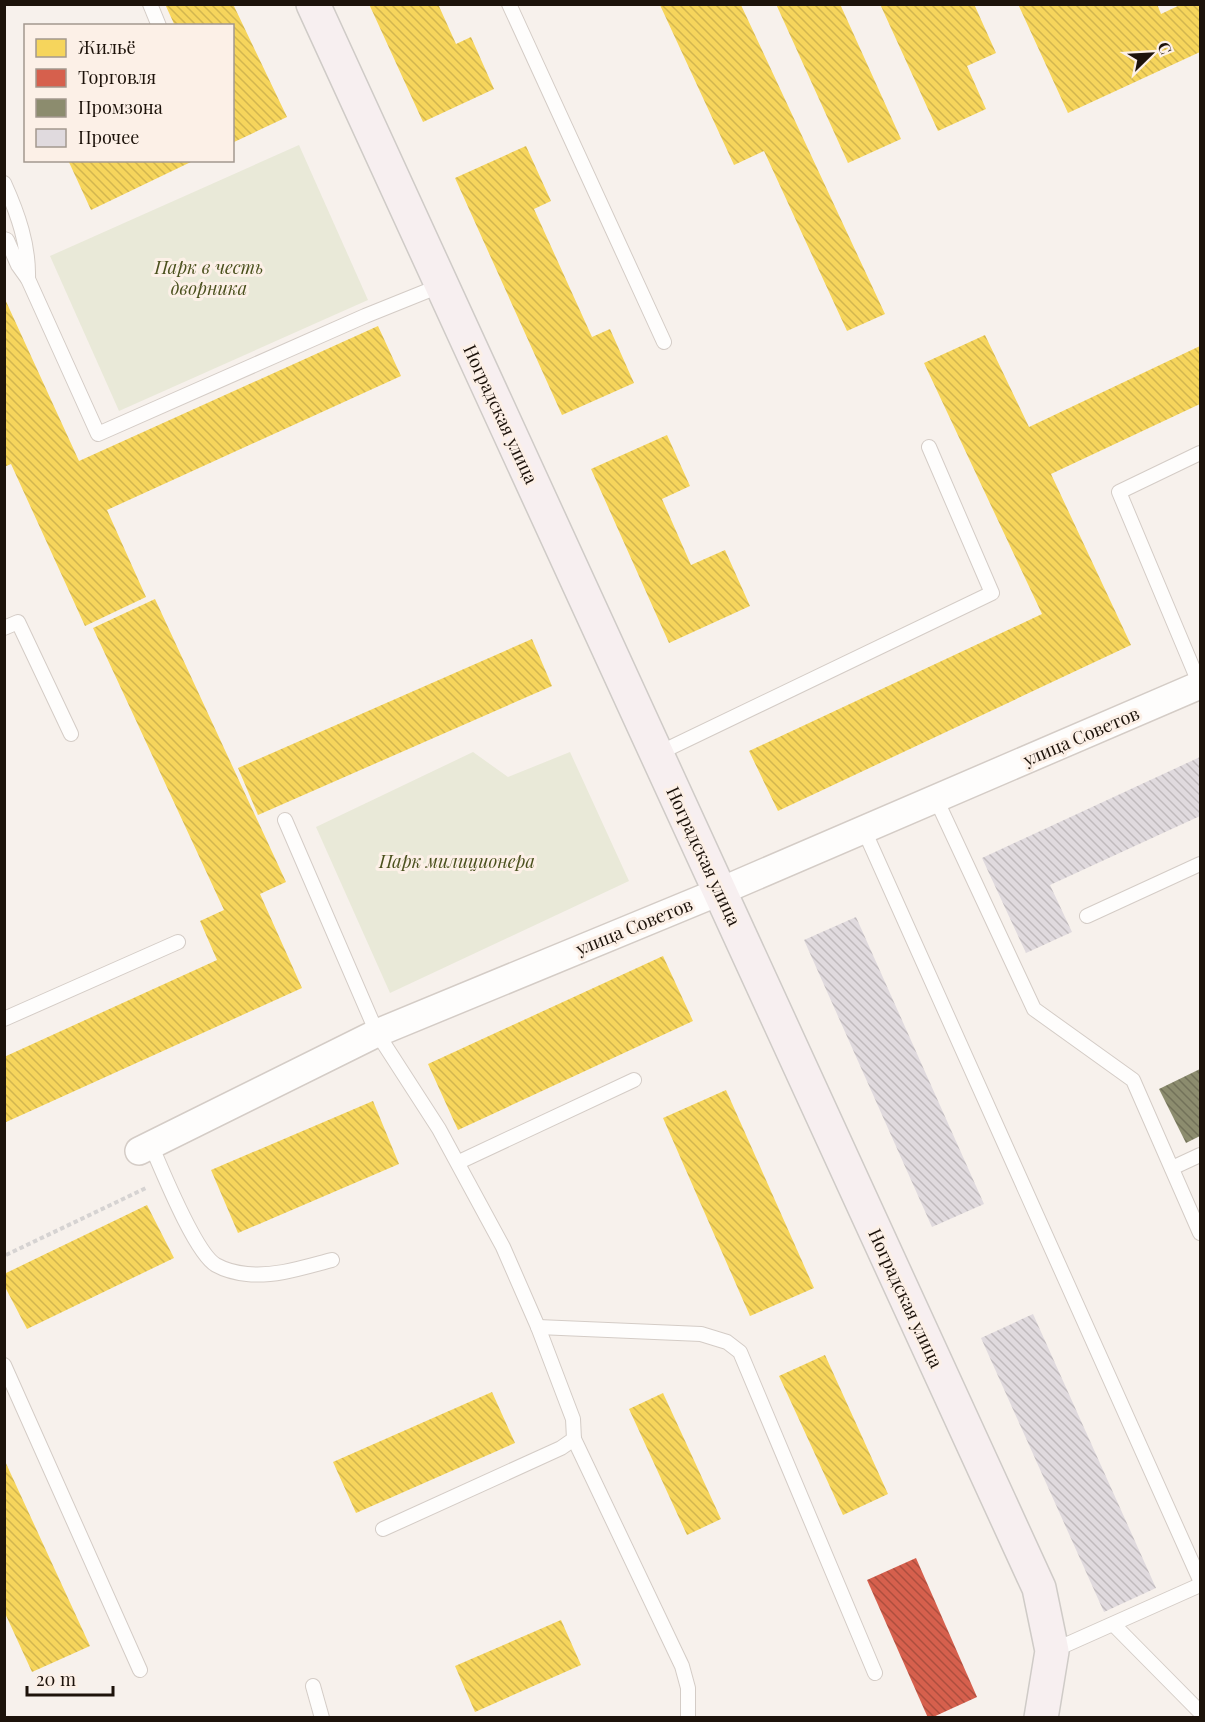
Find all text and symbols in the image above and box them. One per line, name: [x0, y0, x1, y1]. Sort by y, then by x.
legend: [24, 24, 234, 162]
north arrow: [1121, 24, 1181, 84]
text: Жильё: [78, 35, 136, 59]
text: С: [1153, 38, 1177, 57]
text: Торговля: [78, 65, 156, 89]
text: Промзона: [78, 95, 163, 119]
text: Прочее: [78, 125, 139, 149]
park label: Парк в честь дворника: [154, 255, 263, 300]
street label: Ноградская улица: [458, 340, 544, 488]
street label: улица Советов: [1018, 701, 1143, 772]
street label: Ноградская улица: [661, 782, 747, 930]
park label: Парк милиционера: [378, 849, 535, 873]
street label: улица Советов: [571, 892, 696, 961]
street label: Ноградская улица: [863, 1224, 949, 1372]
scale bar: [27, 1659, 112, 1697]
text: 20 m: [36, 1667, 76, 1691]

